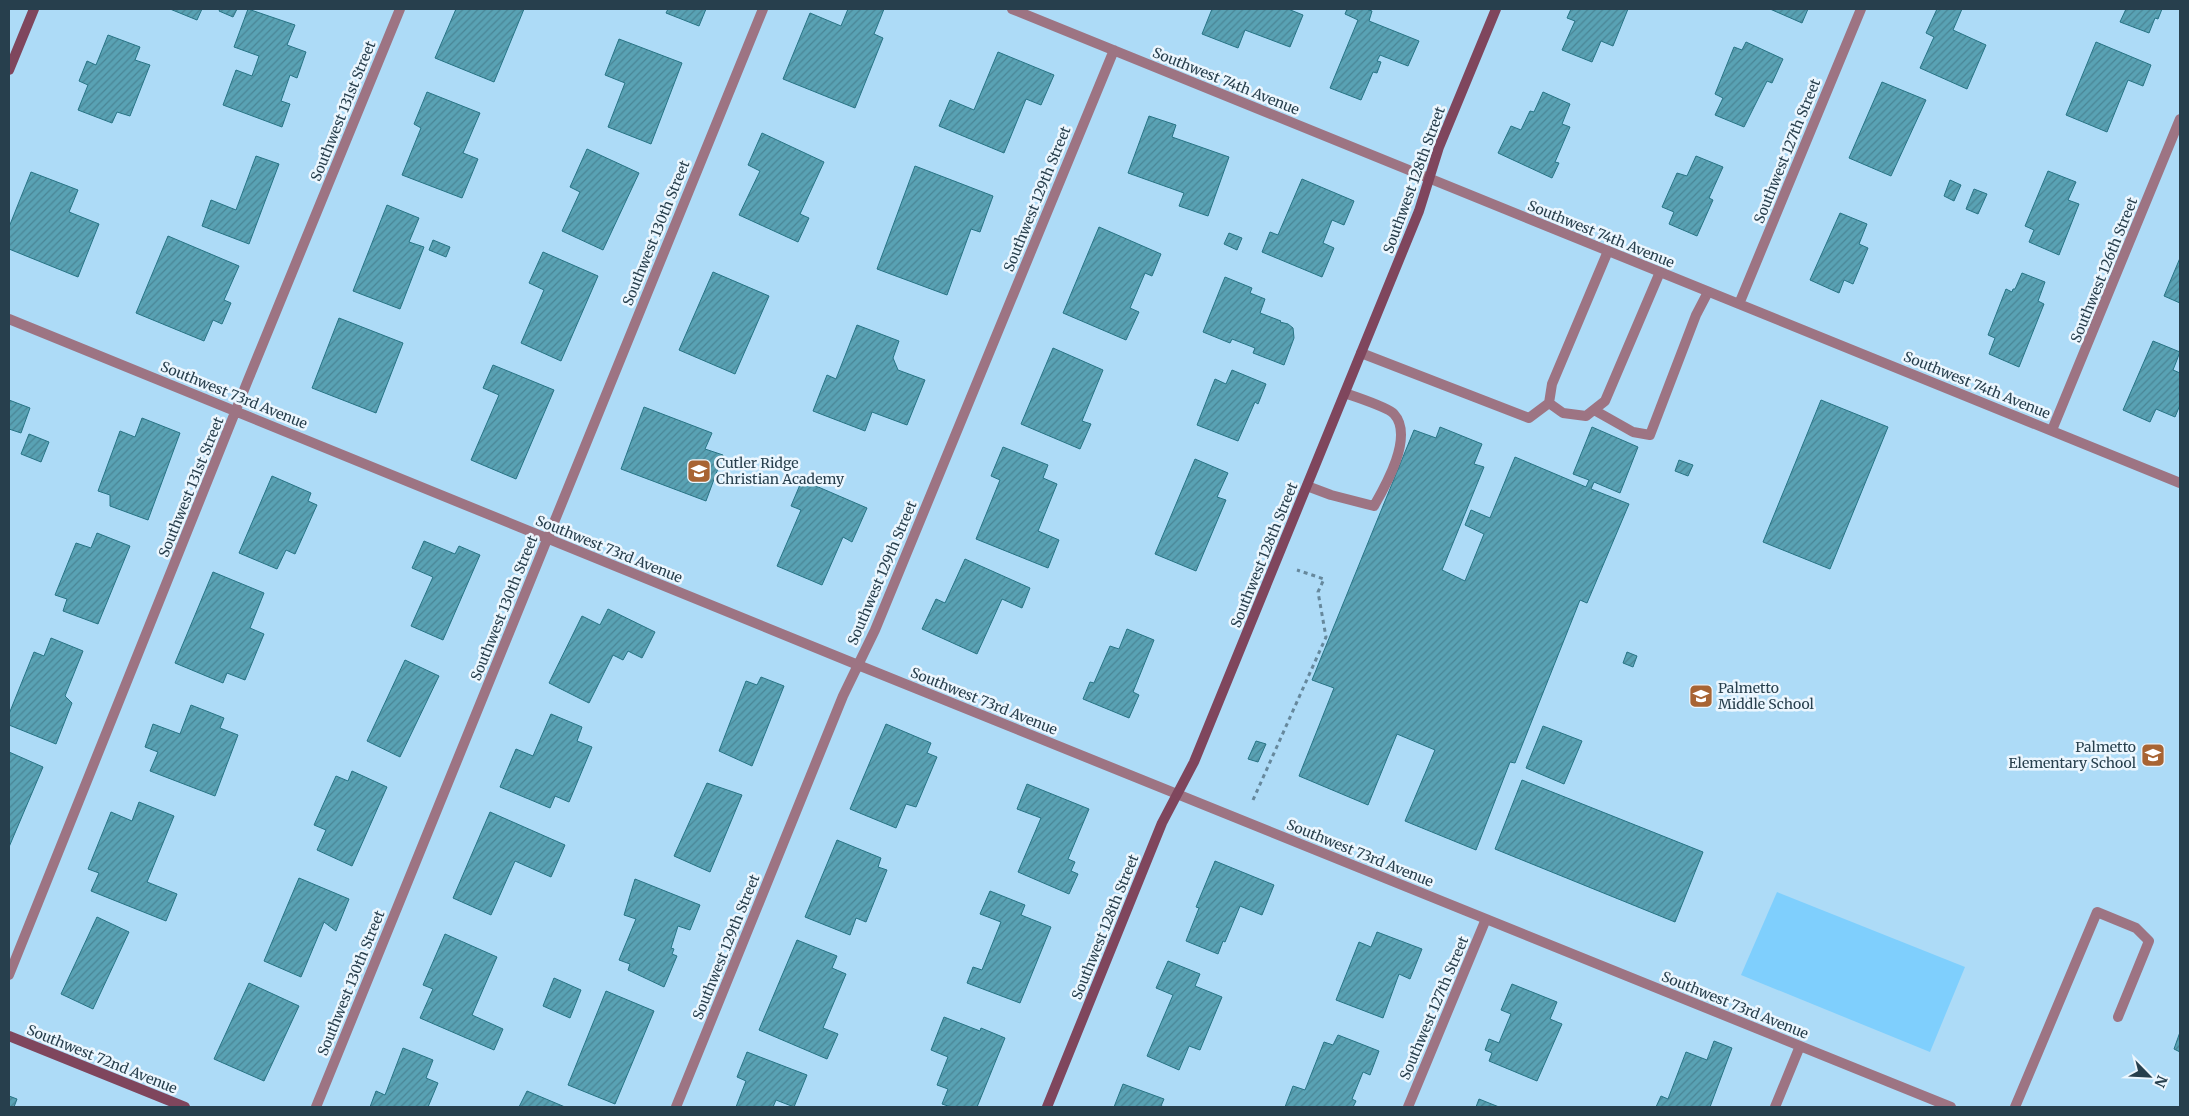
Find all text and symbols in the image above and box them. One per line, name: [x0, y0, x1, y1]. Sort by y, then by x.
street label: Southwest 131st Street: [307, 38, 380, 184]
street label: Southwest 74th Avenue: [1150, 43, 1302, 119]
street label: Southwest 127th Street: [1750, 76, 1824, 226]
street label: Southwest 128th Street: [1379, 104, 1449, 256]
street label: Southwest 129th Street: [1000, 123, 1075, 274]
street label: Southwest 130th Street: [619, 157, 694, 308]
street label: Southwest 126th Street: [2067, 194, 2142, 345]
street label: Southwest 74th Avenue: [1525, 196, 1677, 272]
street label: Southwest 74th Avenue: [1901, 347, 2053, 423]
street label: Southwest 73rd Avenue: [158, 357, 310, 433]
street label: Southwest 131st Street: [155, 414, 228, 560]
place label: Cutler Ridge Christian Academy: [716, 454, 845, 488]
school or university icon: Cutler Ridge Christian Academy: [686, 458, 712, 484]
street label: Southwest 128th Street: [1227, 479, 1302, 630]
street label: Southwest 129th Street: [843, 498, 921, 648]
street label: Southwest 73rd Avenue: [533, 511, 685, 587]
street label: Southwest 130th Street: [467, 532, 542, 683]
street label: Southwest 73rd Avenue: [908, 663, 1060, 739]
place label: Palmetto Middle School: [1718, 679, 1815, 713]
school or university icon: Palmetto Middle School: [1688, 683, 1714, 709]
place label: Palmetto Elementary School: [2009, 738, 2137, 772]
school or university icon: Palmetto Elementary School: [2140, 742, 2166, 768]
street label: Southwest 73rd Avenue: [1284, 815, 1436, 891]
street label: Southwest 128th Street: [1068, 851, 1143, 1002]
street label: Southwest 129th Street: [689, 871, 764, 1022]
street label: Southwest 130th Street: [314, 907, 389, 1058]
street label: Southwest 127th Street: [1396, 933, 1473, 1083]
street label: Southwest 73rd Avenue: [1659, 967, 1811, 1043]
street label: Southwest 72nd Avenue: [24, 1021, 180, 1097]
north arrow: [2124, 1051, 2174, 1101]
text: N: [2150, 1073, 2171, 1090]

